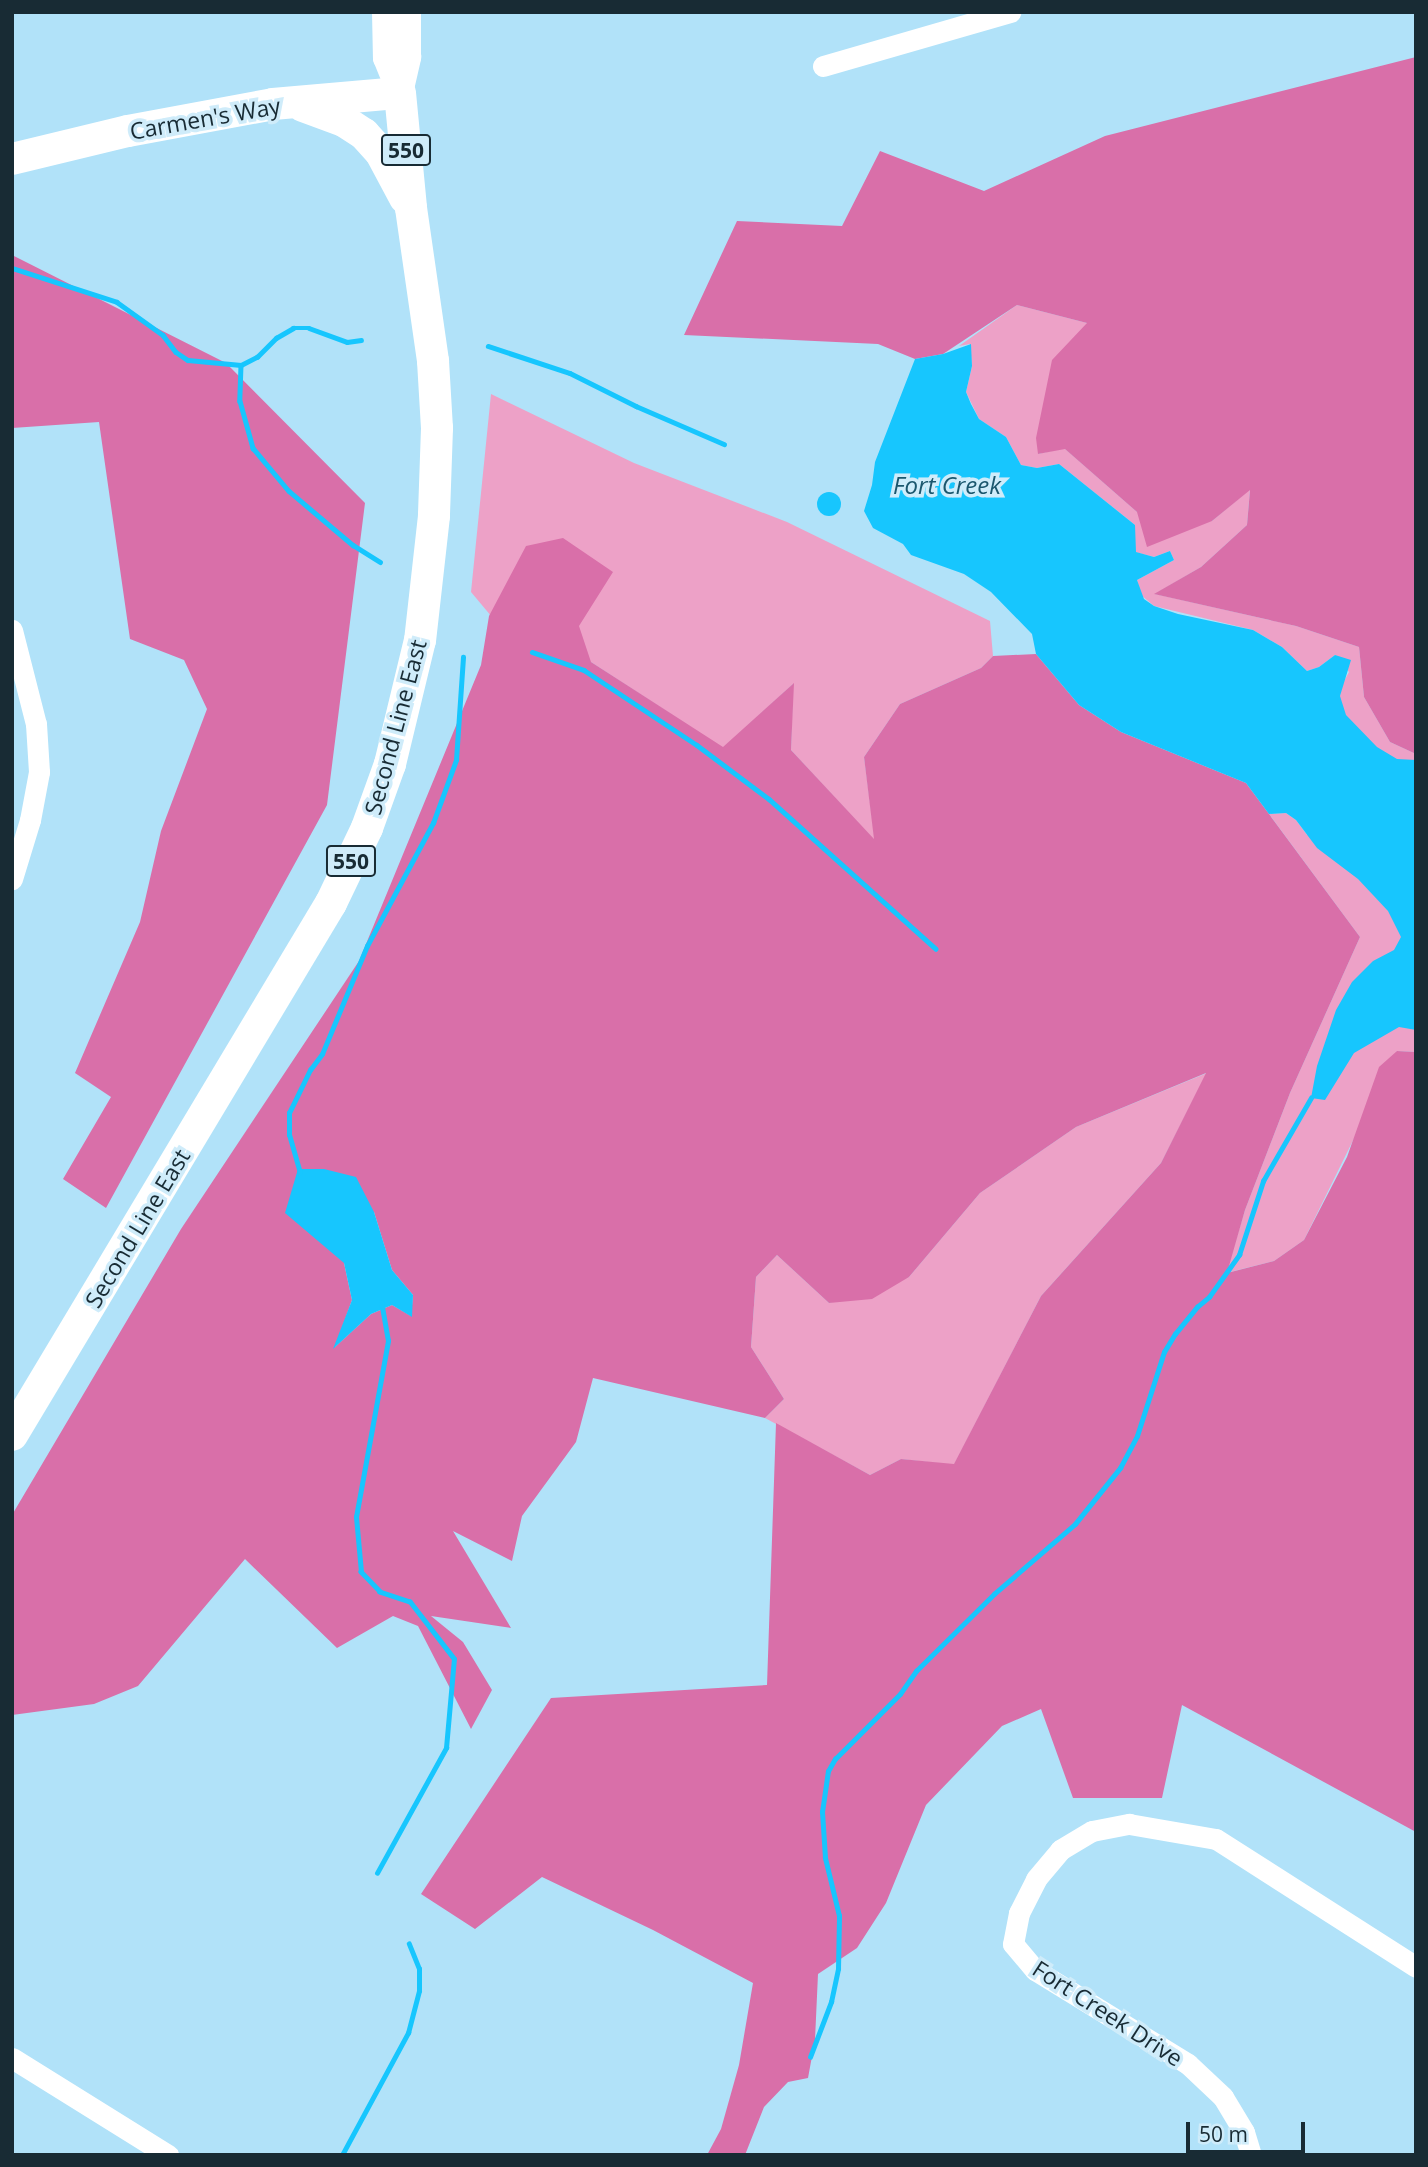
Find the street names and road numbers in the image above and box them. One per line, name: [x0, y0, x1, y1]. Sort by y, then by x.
street label: Carmen's Way: [128, 91, 282, 145]
road number: 550: [380, 132, 432, 168]
street label: Second Line East: [358, 636, 432, 818]
road number: 550: [325, 844, 377, 878]
street label: Second Line East: [79, 1144, 195, 1312]
street label: Fort Creek Drive: [1028, 1954, 1188, 2072]

